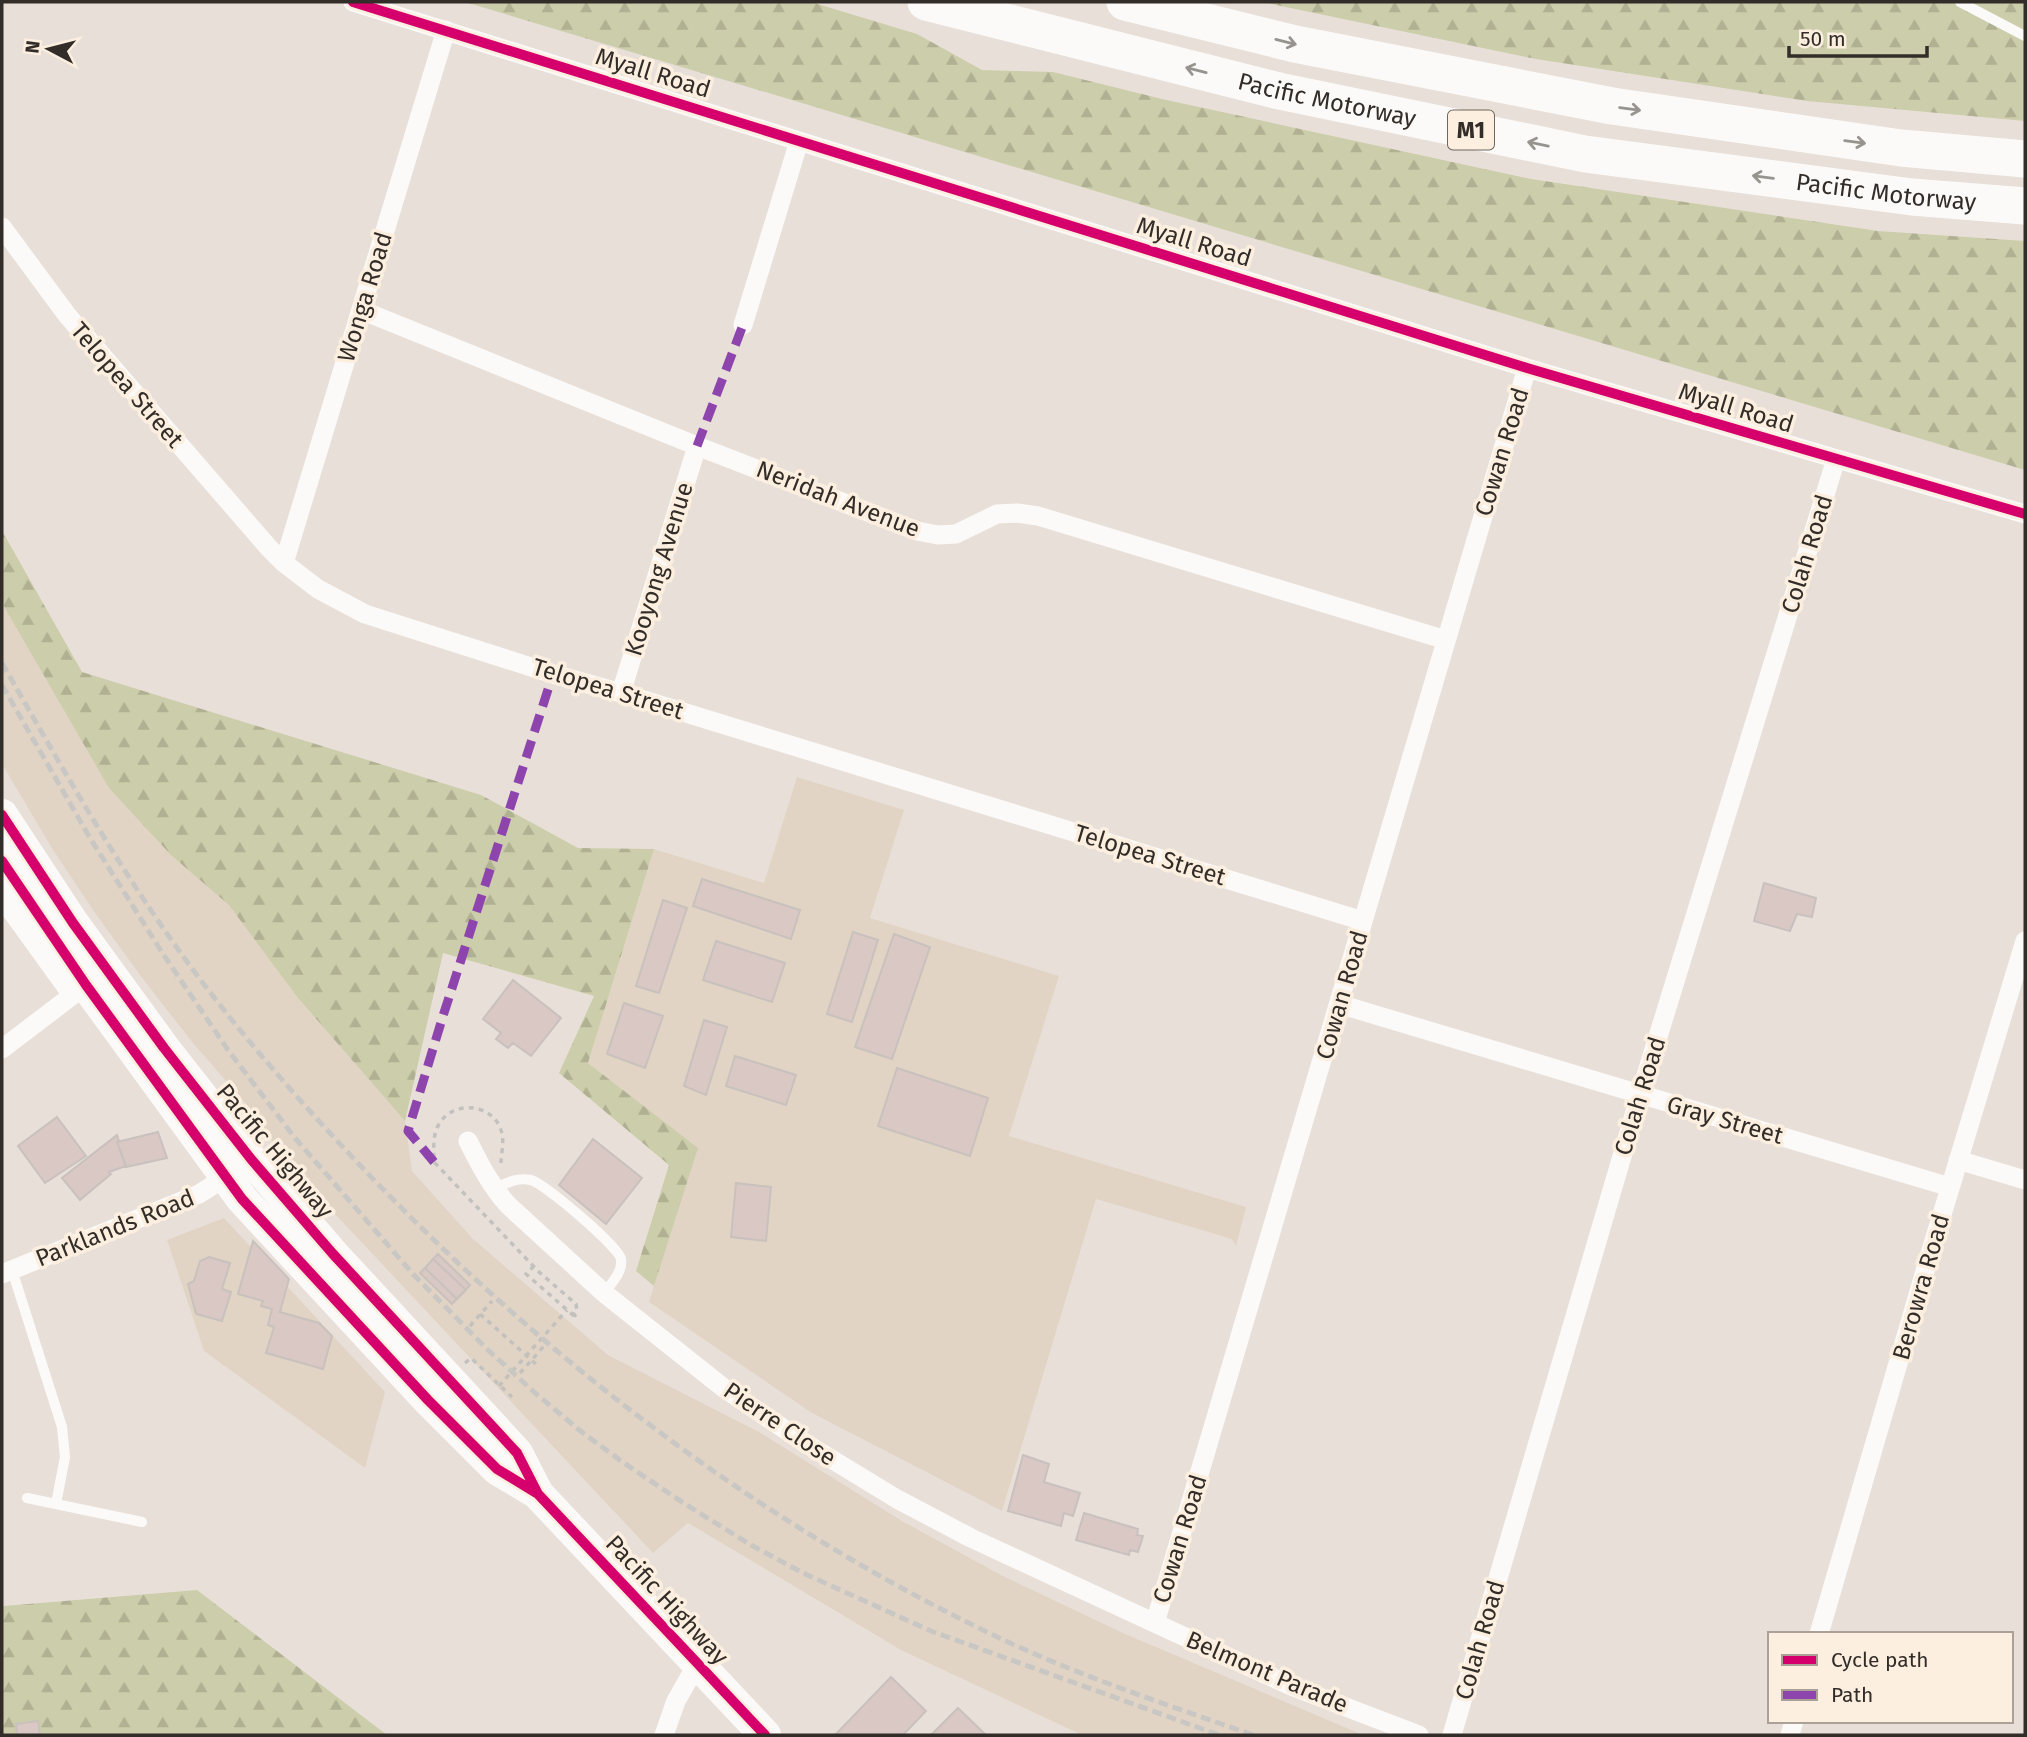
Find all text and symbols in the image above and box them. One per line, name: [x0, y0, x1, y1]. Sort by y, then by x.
north arrow: [14, 14, 84, 84]
scale bar: [1789, 14, 1927, 58]
text: 50 m: [1800, 26, 1846, 52]
one-way arrow: [1274, 36, 1297, 49]
text: N: [20, 39, 45, 55]
street label: Myall Road: [592, 42, 714, 104]
one-way arrow: [1185, 63, 1208, 76]
street label: Pacific Motorway: [1235, 67, 1419, 133]
one-way arrow: [1618, 103, 1641, 116]
road number: M1: [1448, 111, 1494, 150]
one-way arrow: [1843, 135, 1866, 148]
one-way arrow: [1527, 137, 1550, 150]
street label: Pacific Motorway: [1794, 168, 1978, 216]
one-way arrow: [1752, 171, 1775, 184]
street label: Myall Road: [1133, 211, 1255, 273]
street label: Wonga Road: [332, 229, 398, 365]
street label: Telopea Street: [65, 317, 189, 454]
street label: Myall Road: [1675, 377, 1797, 439]
street label: Cowan Road: [1469, 384, 1535, 520]
street label: Neridah Avenue: [752, 455, 924, 543]
street label: Kooyong Avenue: [619, 479, 699, 659]
street label: Colah Road: [1776, 491, 1838, 617]
street label: Telopea Street: [529, 653, 687, 725]
street label: Telopea Street: [1071, 819, 1229, 891]
street label: Cowan Road: [1310, 927, 1374, 1063]
street label: Colah Road: [1609, 1033, 1671, 1159]
street label: Pacific Highway: [211, 1078, 339, 1224]
street label: Gray Street: [1664, 1090, 1787, 1150]
street label: Parklands Road: [32, 1183, 198, 1273]
street label: Berowra Road: [1887, 1211, 1955, 1363]
street label: Pierre Close: [719, 1376, 841, 1472]
street label: Cowan Road: [1147, 1471, 1213, 1607]
street label: Pacific Highway: [600, 1530, 734, 1671]
street label: Colah Road: [1450, 1577, 1510, 1703]
street label: Belmont Parade: [1182, 1625, 1352, 1719]
legend: [1768, 1632, 2013, 1723]
text: Cycle path: [1831, 1647, 1929, 1673]
text: Path: [1831, 1682, 1873, 1708]

